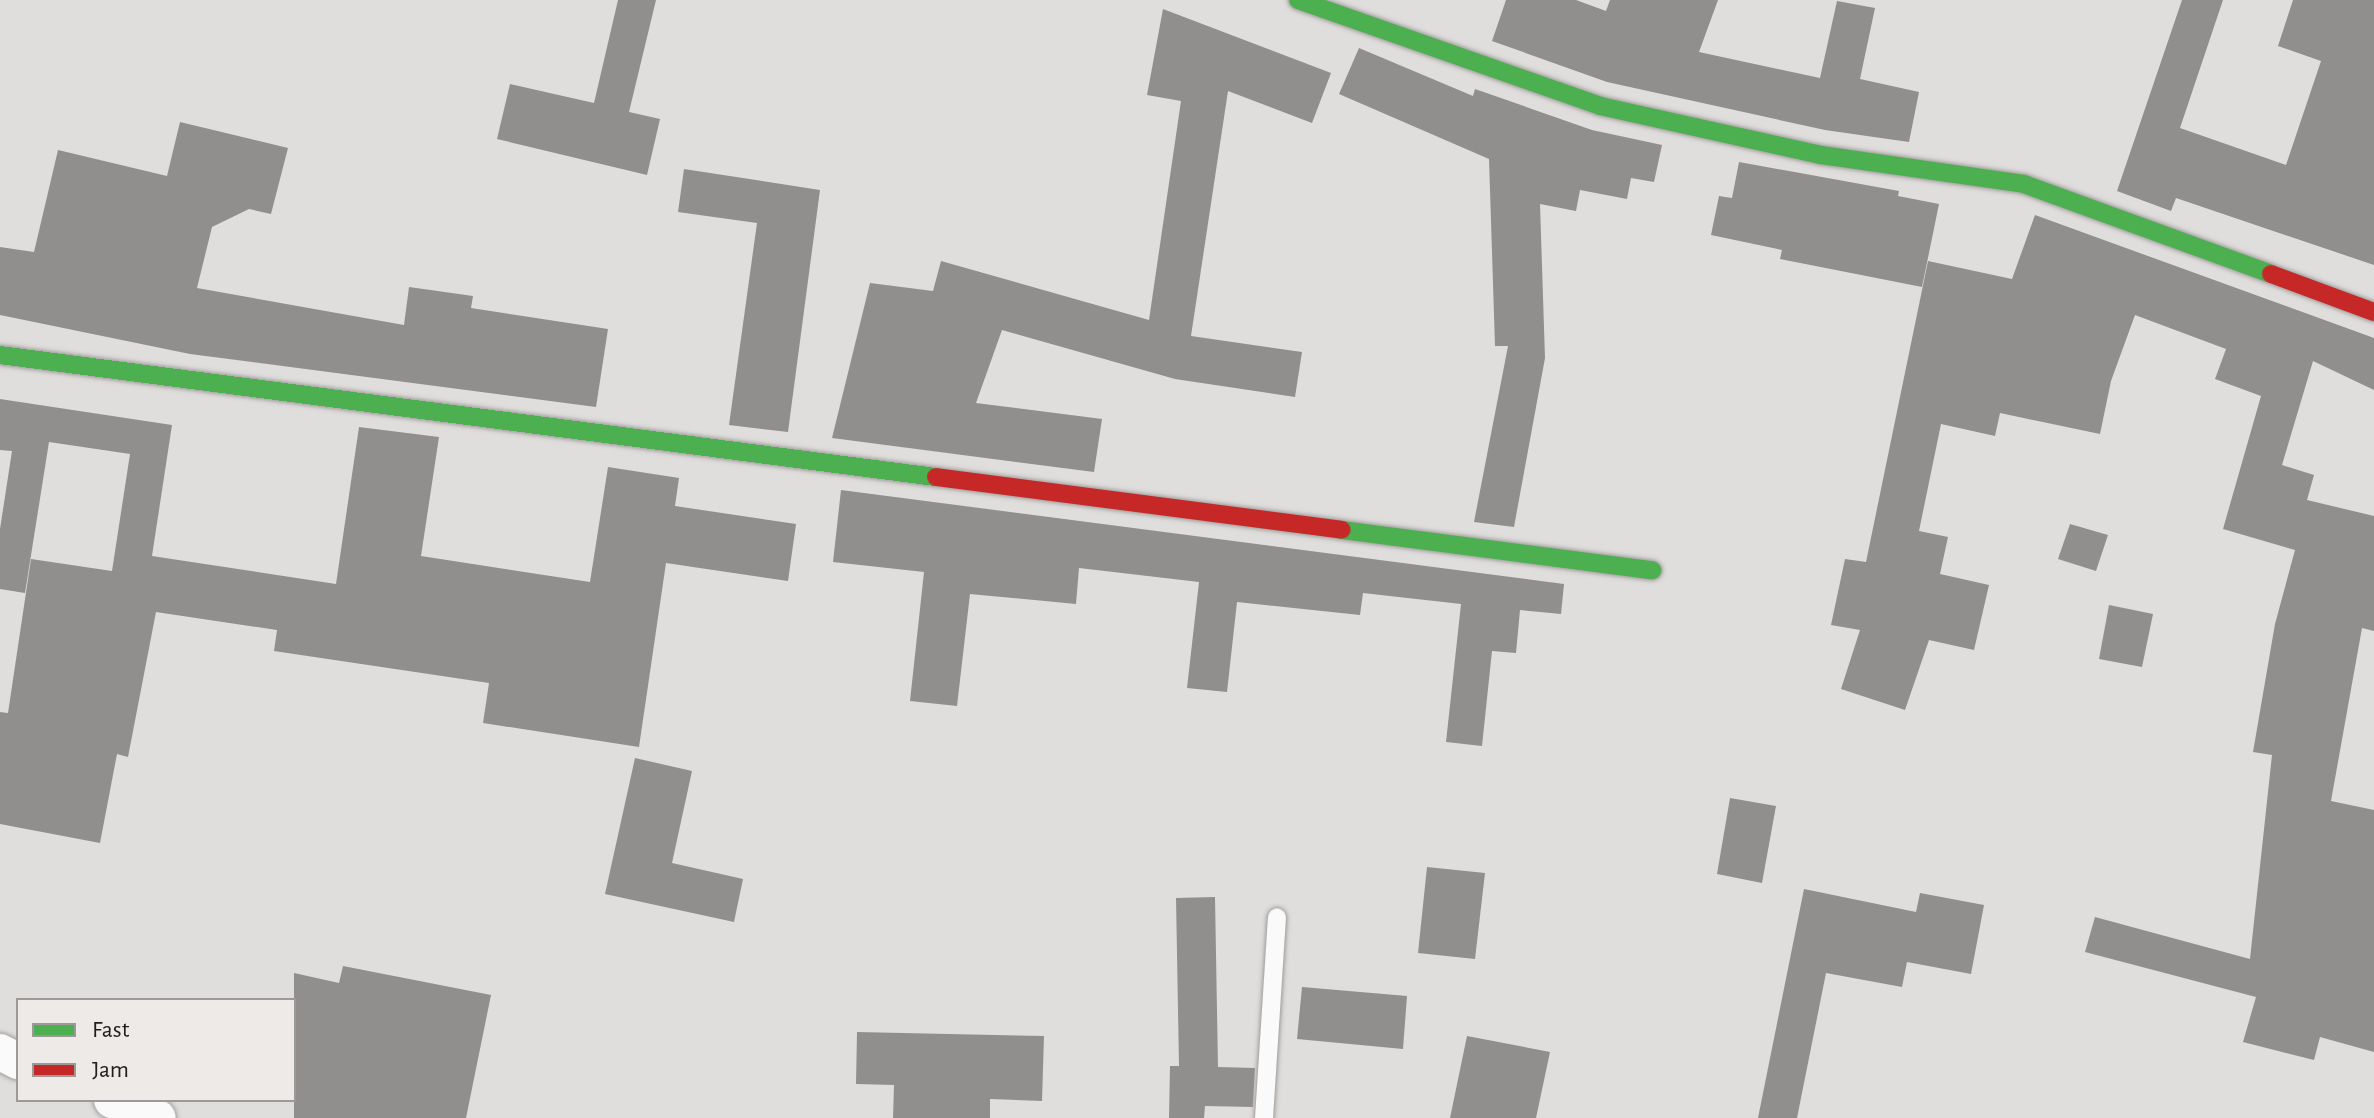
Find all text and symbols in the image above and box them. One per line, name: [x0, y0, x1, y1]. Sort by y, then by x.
legend: [16, 998, 296, 1102]
text: Fast: [92, 1018, 129, 1042]
text: Jam: [92, 1058, 129, 1082]

